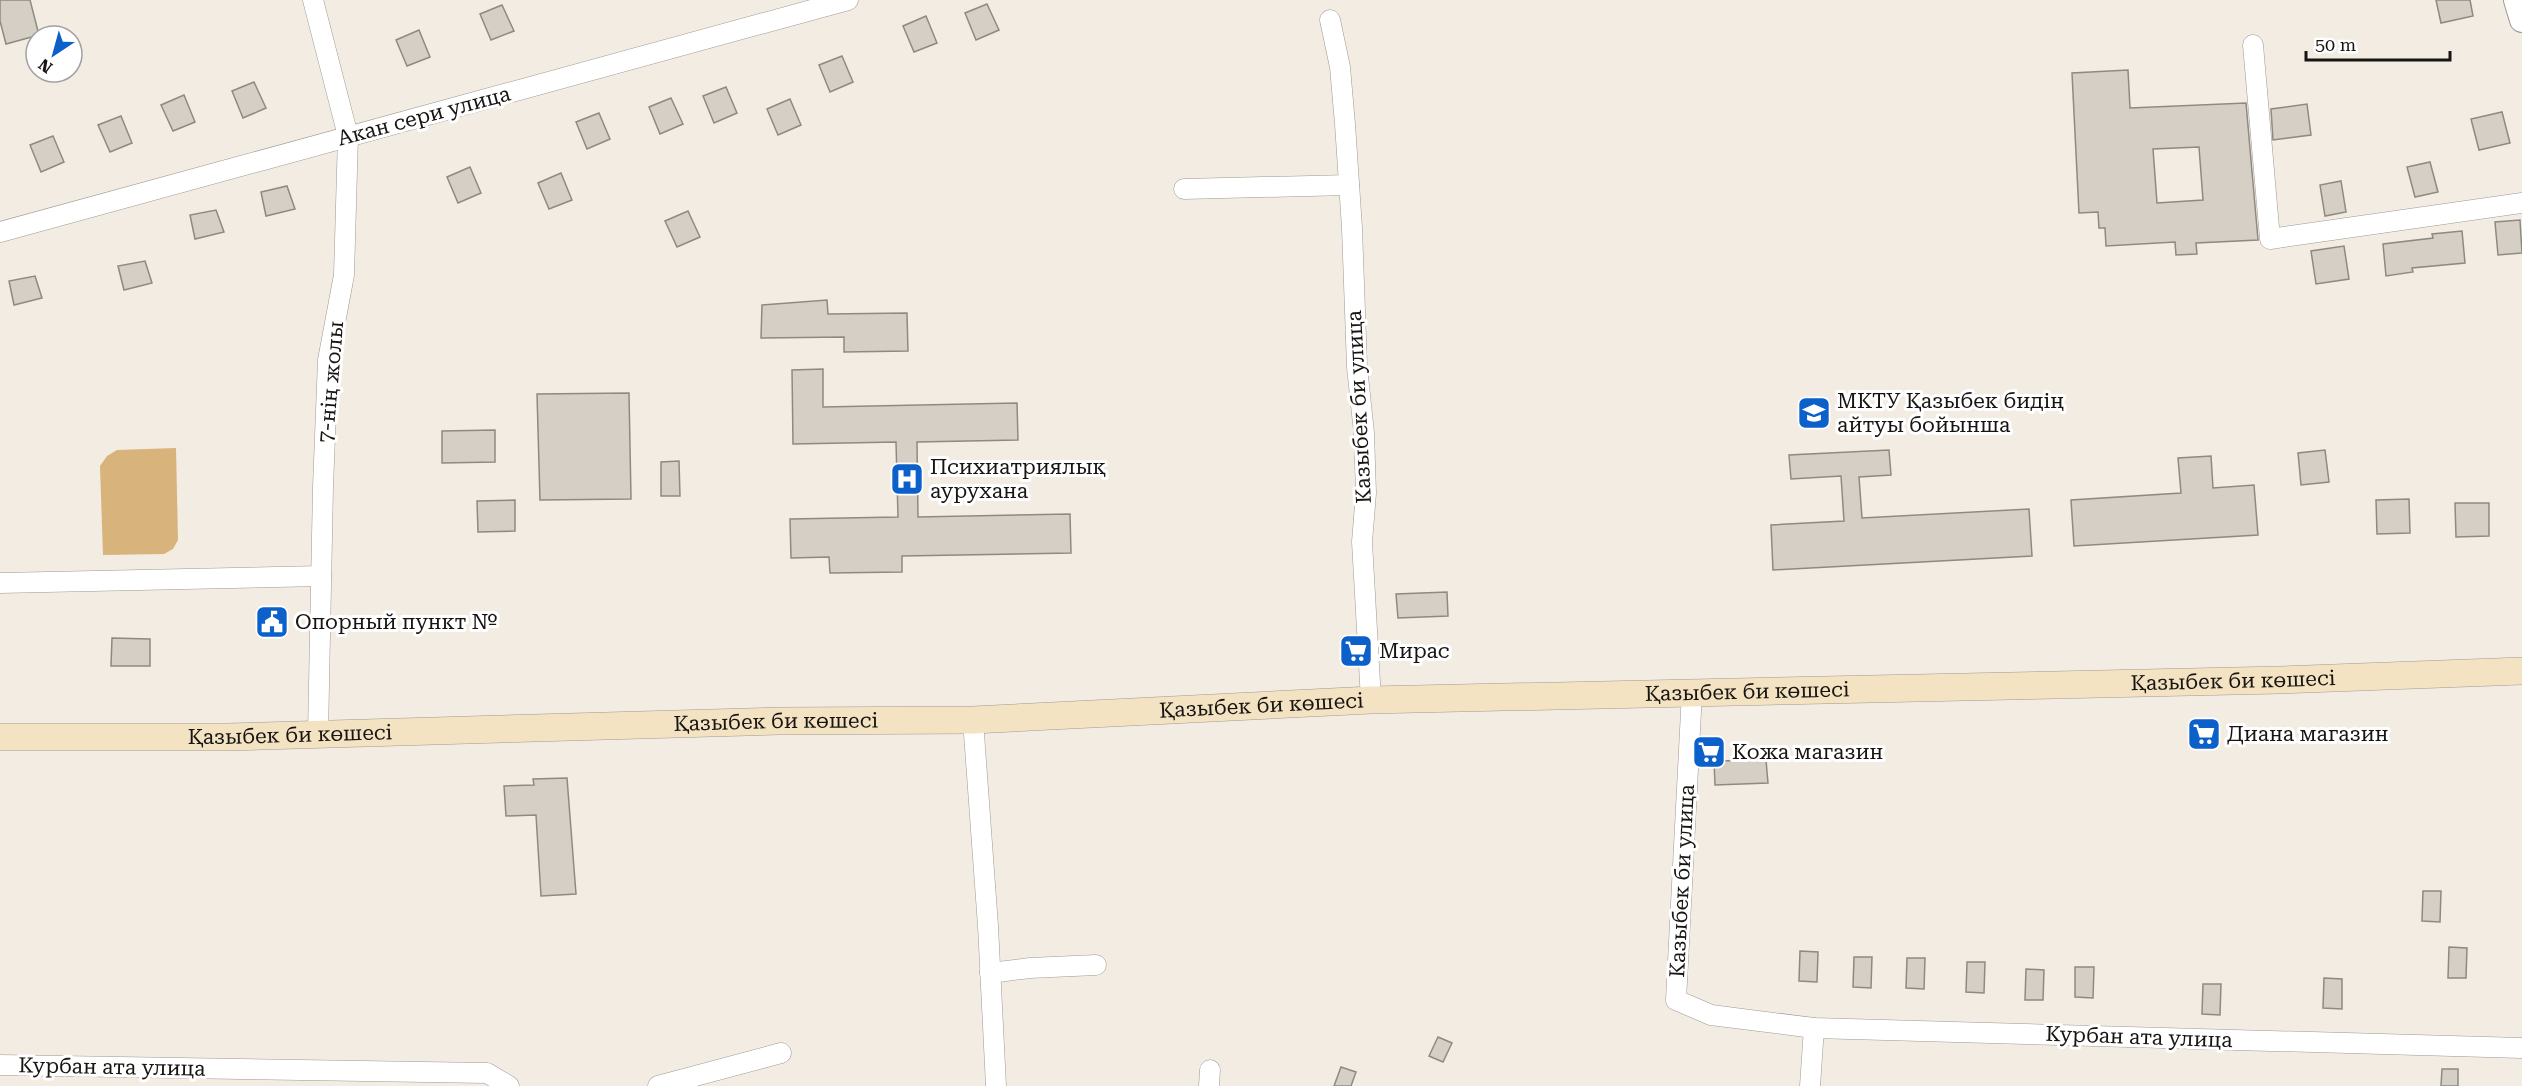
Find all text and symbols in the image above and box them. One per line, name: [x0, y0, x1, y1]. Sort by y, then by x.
north arrow: [24, 24, 84, 84]
scale bar: [2306, 24, 2450, 62]
text: 50 m: [2315, 34, 2356, 55]
text: N: [35, 54, 56, 77]
street label: Акан сери улица: [335, 81, 514, 151]
street label: Казыбек би улица: [1342, 309, 1376, 504]
street label: 7-нің жолы: [314, 320, 348, 444]
place label: МКТУ Қазыбек бидің айтуы бойынша: [1837, 389, 2064, 437]
school or university icon: МКТУ Қазыбек бидің айтуы бойынша: [1796, 395, 1832, 431]
place label: Психиатриялық аурухана: [930, 455, 1106, 503]
hospital icon: Психиатриялық аурухана: [889, 461, 925, 497]
public building icon: Опорный пункт №: [254, 604, 290, 640]
place label: Опорный пункт №: [295, 610, 498, 634]
supermarket icon: Мирас: [1338, 633, 1374, 669]
place label: Мирас: [1379, 639, 1450, 663]
street label: Қазыбек би көшесі: [2130, 666, 2336, 695]
street label: Қазыбек би көшесі: [1645, 677, 1850, 706]
street label: Қазыбек би көшесі: [1159, 688, 1365, 723]
street label: Қазыбек би көшесі: [673, 708, 878, 736]
supermarket icon: Диана магазин: [2186, 716, 2222, 752]
street label: Қазыбек би көшесі: [188, 720, 393, 749]
place label: Диана магазин: [2227, 722, 2388, 746]
supermarket icon: Кожа магазин: [1691, 734, 1727, 770]
place label: Кожа магазин: [1732, 740, 1883, 764]
street label: Казыбек би улица: [1665, 783, 1699, 978]
street label: Курбан ата улица: [2045, 1022, 2234, 1052]
street label: Курбан ата улица: [18, 1053, 206, 1081]

